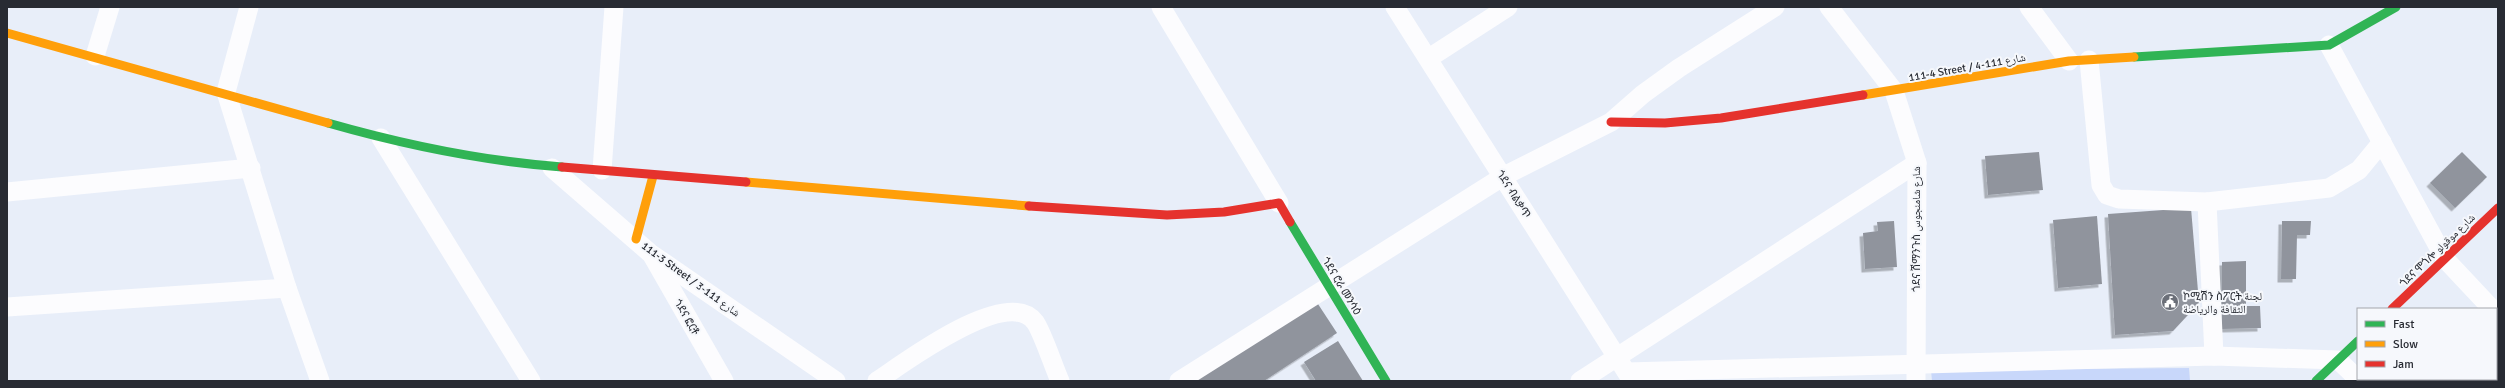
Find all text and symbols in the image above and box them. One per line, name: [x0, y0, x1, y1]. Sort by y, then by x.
street label: 111-4 Street / شارع 111-4: [1907, 51, 2027, 84]
street label: ጎደና ሽማንጉስ شارع شامنجوس: [1910, 166, 1923, 292]
street label: ጎደና ብልቃጥ: [1494, 168, 1533, 221]
street label: ጎደና ሞጎሎ شارع موقولو: [2397, 211, 2478, 290]
street label: 111-3 Street / شارع 111-3: [639, 239, 743, 320]
street label: ጎደና ሮራ መንሳዕ: [1319, 255, 1364, 318]
place label: ኮሚሽን ስፖርት لجنة الثقافة والرياضة: [2183, 290, 2262, 316]
public building icon: ኮሚሽን ስፖርት لجنة الثقافة والرياضة: [2160, 292, 2180, 312]
street label: ጎደና ፎርቶ: [671, 297, 702, 338]
legend: [2357, 308, 2497, 380]
text: Fast: [2393, 317, 2414, 332]
text: Slow: [2393, 337, 2418, 352]
text: Jam: [2393, 357, 2414, 372]

